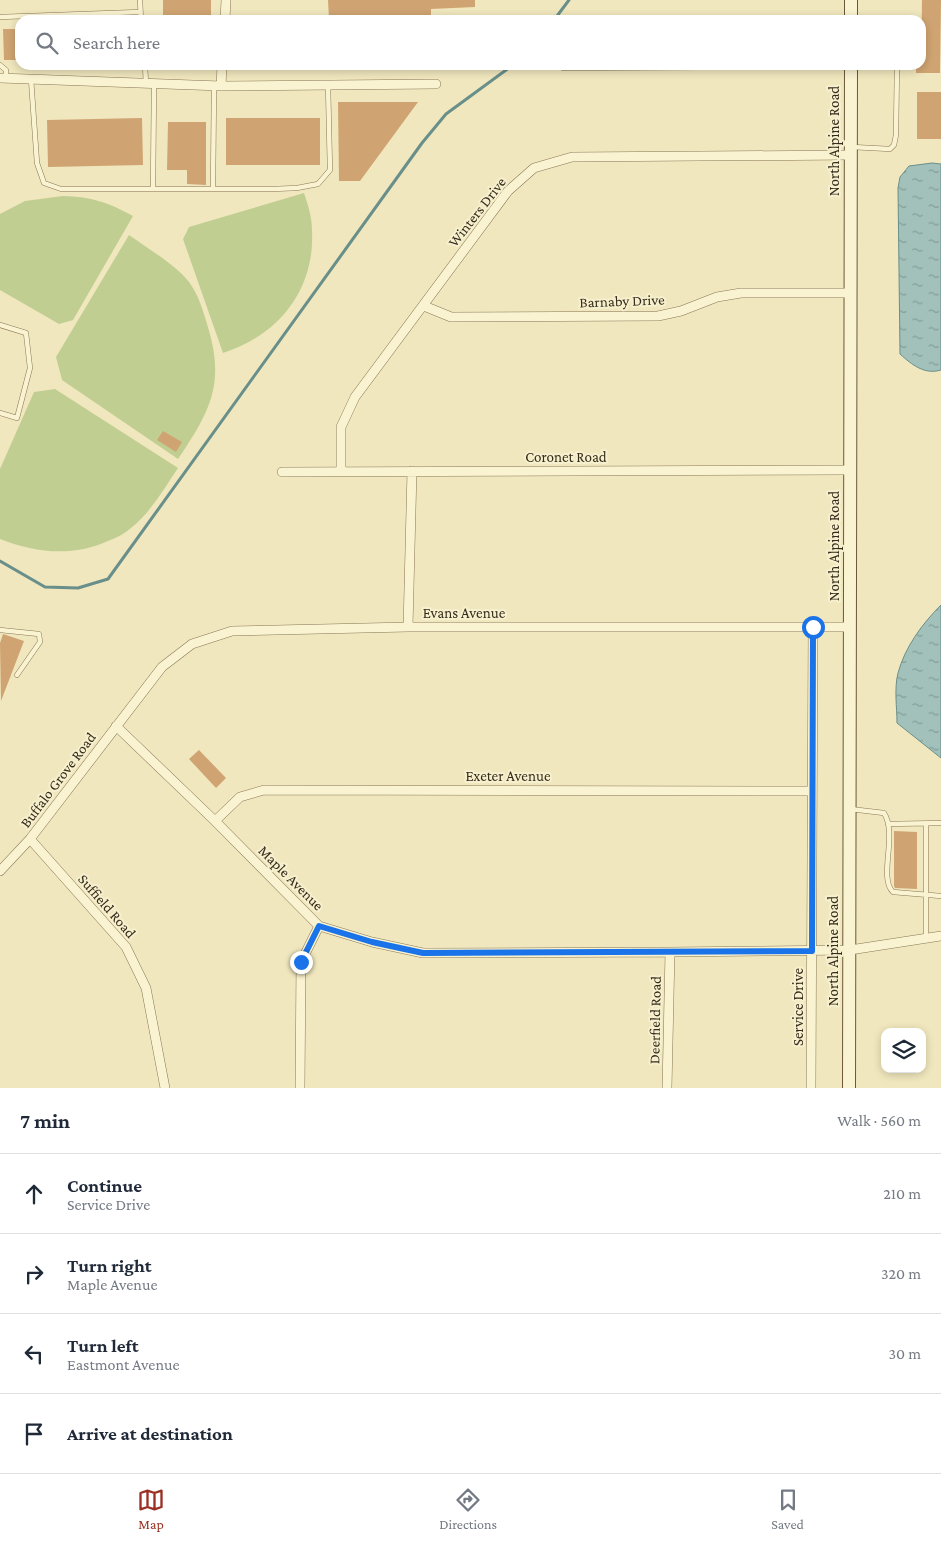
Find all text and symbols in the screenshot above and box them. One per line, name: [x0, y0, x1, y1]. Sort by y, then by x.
search box: [15, 15, 926, 70]
icon: search: [33, 29, 61, 57]
text: Search here: [73, 32, 160, 53]
street label: North Alpine Road: [826, 86, 843, 196]
street label: Winters Drive: [445, 174, 509, 250]
street label: Barnaby Drive: [579, 291, 665, 311]
street label: Coronet Road: [525, 449, 607, 465]
street label: North Alpine Road: [826, 491, 843, 601]
street label: Evans Avenue: [423, 605, 506, 621]
route start: [802, 616, 825, 639]
street label: Buffalo Grove Road: [17, 729, 99, 831]
street label: Exeter Avenue: [465, 768, 551, 784]
street label: Maple Avenue: [255, 842, 327, 915]
street label: Suffield Road: [75, 871, 139, 941]
street label: North Alpine Road: [825, 896, 842, 1006]
route end: [290, 951, 313, 974]
street label: Service Drive: [790, 968, 806, 1046]
street label: Deerfield Road: [646, 976, 664, 1064]
map controls: [881, 1028, 926, 1073]
button: layers: [881, 1028, 926, 1073]
text: 7 min: [20, 1109, 70, 1133]
text: Walk · 560 m: [837, 1112, 921, 1129]
text: Continue: [67, 1175, 142, 1196]
icon: ahead: [20, 1180, 48, 1208]
text: 210 m: [883, 1185, 921, 1202]
text: Service Drive: [67, 1196, 150, 1213]
text: Turn right: [67, 1255, 152, 1276]
icon: right: [20, 1260, 48, 1288]
text: 320 m: [881, 1265, 921, 1282]
text: Maple Avenue: [67, 1276, 157, 1293]
text: Turn left: [67, 1335, 139, 1356]
icon: left: [20, 1340, 48, 1368]
text: 30 m: [889, 1345, 921, 1362]
text: Eastmont Avenue: [67, 1356, 179, 1373]
icon: arrive: [20, 1420, 48, 1448]
text: Arrive at destination: [67, 1423, 233, 1444]
tab: Map: [137, 1486, 165, 1532]
tab: Directions: [439, 1486, 497, 1532]
tab: Saved: [771, 1486, 804, 1532]

